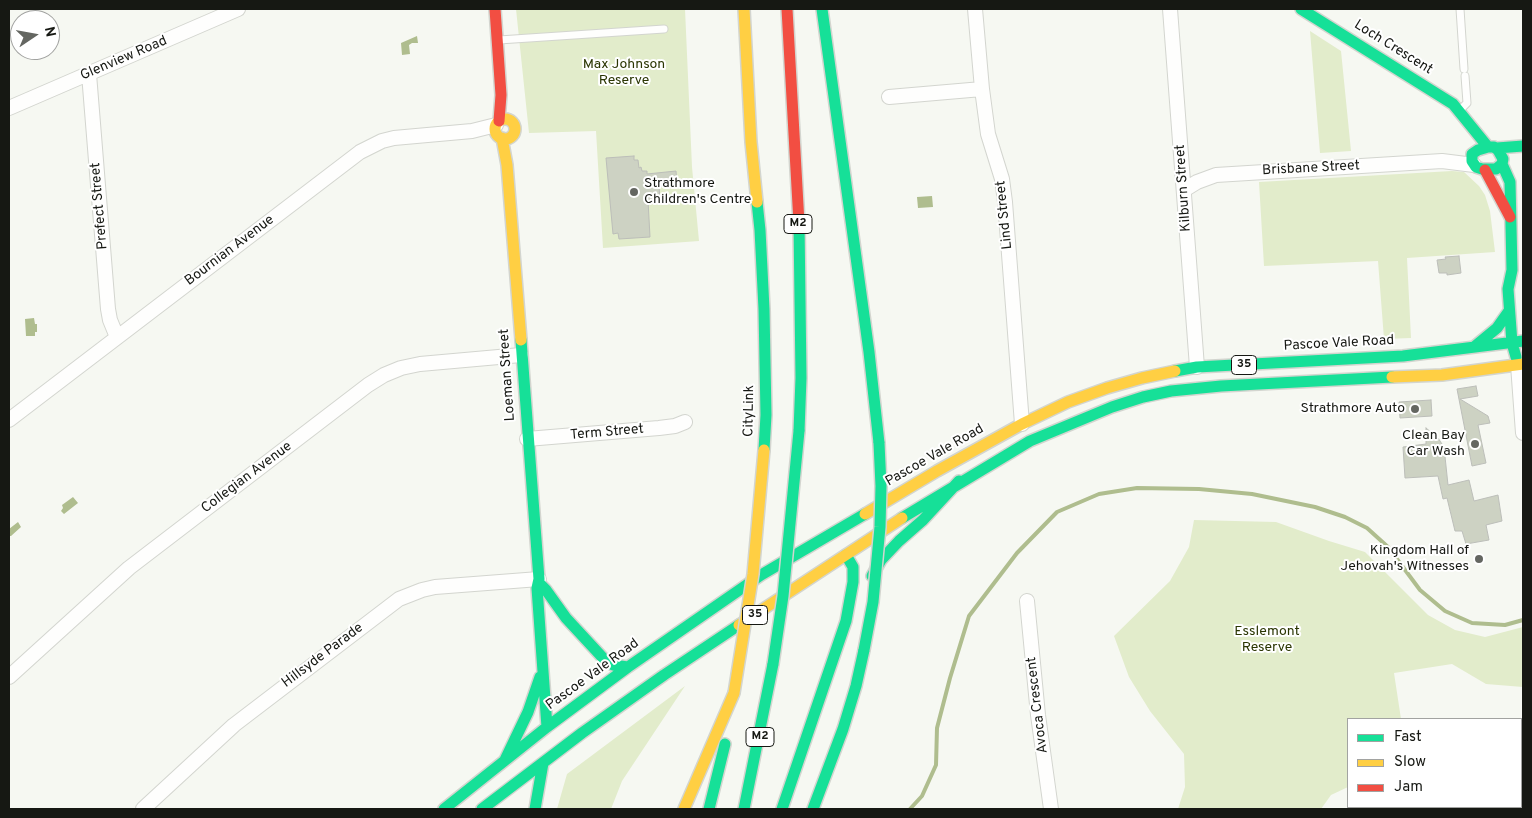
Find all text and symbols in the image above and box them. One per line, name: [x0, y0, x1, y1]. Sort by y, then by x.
north arrow: [10, 10, 60, 60]
street label: Loch Crescent: [1350, 17, 1436, 79]
text: N: [40, 25, 59, 39]
street label: Glenview Road: [78, 33, 170, 85]
park label: Max Johnson Reserve: [583, 57, 665, 90]
street label: Kilburn Street: [1173, 144, 1195, 232]
street label: Brisbane Street: [1262, 158, 1360, 180]
street label: Prefect Street: [88, 162, 112, 250]
place label: Strathmore Children's Centre: [644, 176, 751, 208]
street label: Lind Street: [993, 180, 1017, 250]
marker: Strathmore Children's Centre: [628, 186, 640, 198]
street label: Bournian Avenue: [182, 212, 278, 290]
road number: M2: [784, 214, 812, 233]
street label: Loeman Street: [496, 328, 520, 422]
street label: Pascoe Vale Road: [1283, 333, 1395, 355]
road number: 35: [1232, 356, 1256, 374]
street label: CityLink: [741, 385, 759, 437]
place label: Strathmore Auto: [1301, 401, 1405, 417]
marker: Strathmore Auto: [1409, 403, 1421, 415]
street label: Term Street: [570, 421, 644, 445]
street label: Pascoe Vale Road: [883, 421, 987, 491]
place label: Clean Bay Car Wash: [1402, 428, 1465, 461]
street label: Collegian Avenue: [198, 438, 296, 518]
marker: Clean Bay Car Wash: [1469, 438, 1481, 450]
place label: Kingdom Hall of Jehovah's Witnesses: [1341, 543, 1469, 576]
marker: Kingdom Hall of Jehovah's Witnesses: [1473, 553, 1485, 565]
road number: 35: [742, 606, 768, 624]
street label: Hillsyde Parade: [279, 620, 367, 692]
park label: Esslemont Reserve: [1234, 624, 1300, 656]
street label: Pascoe Vale Road: [543, 636, 643, 714]
street label: Avoca Crescent: [1024, 656, 1052, 754]
legend: [1347, 718, 1522, 808]
road number: M2: [746, 728, 774, 746]
text: Fast: [1394, 728, 1422, 747]
text: Slow: [1394, 753, 1426, 772]
text: Jam: [1394, 778, 1423, 797]

